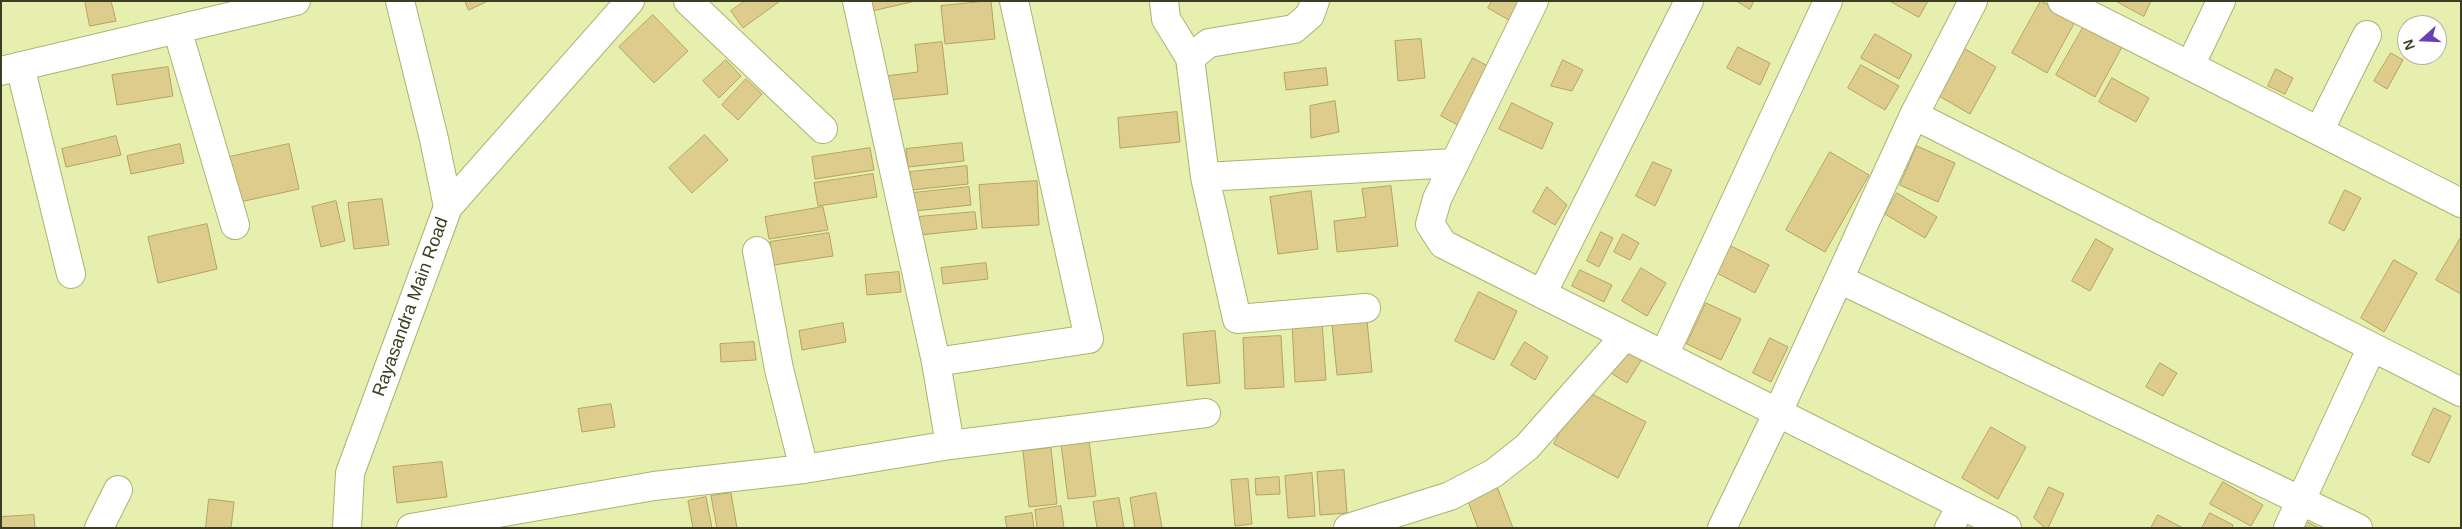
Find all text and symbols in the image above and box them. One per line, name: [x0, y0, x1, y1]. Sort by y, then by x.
north arrow: [2397, 15, 2447, 65]
text: N: [2400, 37, 2418, 52]
street label: Rayasandra Main Road: [369, 214, 453, 400]

